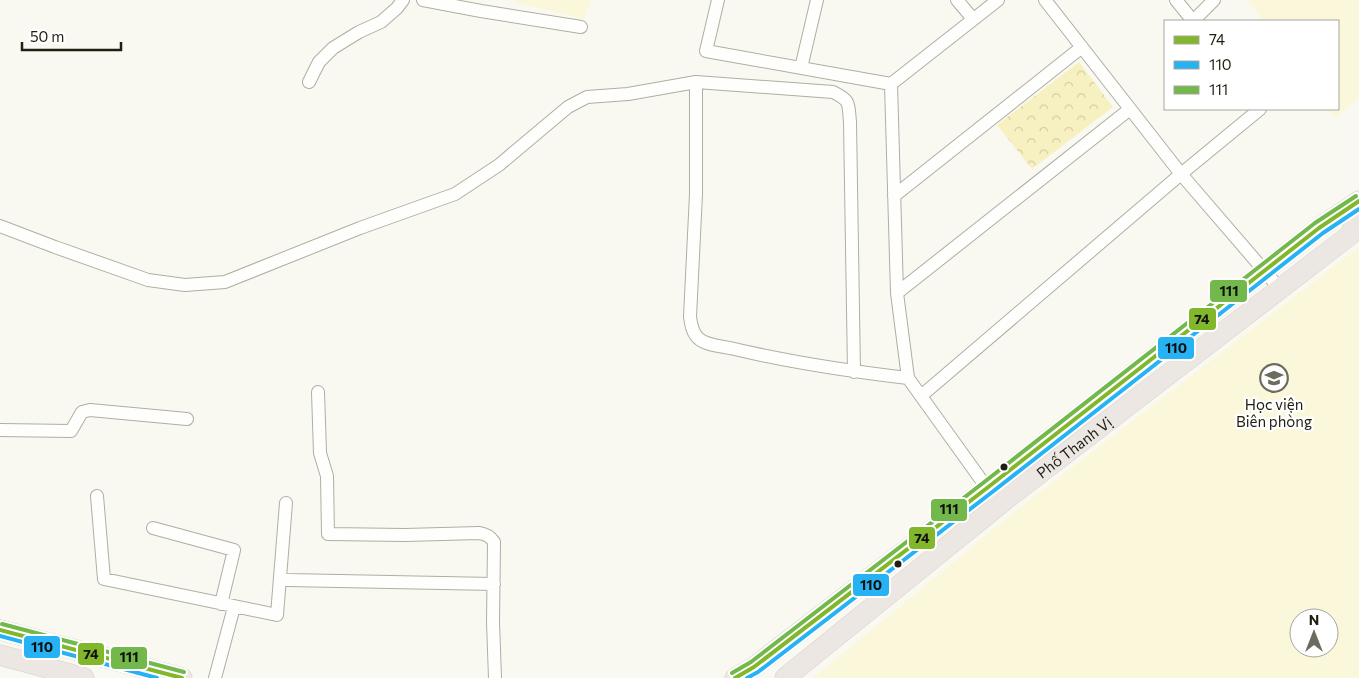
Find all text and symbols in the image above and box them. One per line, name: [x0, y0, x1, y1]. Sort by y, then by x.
scale bar: [22, 20, 121, 52]
legend: [1164, 20, 1339, 110]
text: 50 m: [30, 27, 64, 45]
text: 74: [1209, 30, 1225, 48]
text: 110: [1209, 55, 1232, 73]
text: 111: [1209, 80, 1228, 98]
line badge: 111: [1209, 279, 1248, 303]
text: 111: [1219, 282, 1239, 299]
line badge: 74: [1188, 307, 1217, 331]
text: 74: [1194, 310, 1210, 327]
line badge: 110: [1157, 336, 1195, 360]
text: 110: [1165, 339, 1187, 356]
school or university icon: Học viện Biên phòng: [1259, 363, 1289, 393]
place label: Học viện Biên phòng: [1236, 395, 1312, 430]
street label: Phố Thanh Vị: [1033, 412, 1115, 482]
unlabelled marker: [999, 462, 1009, 472]
line badge: 111: [930, 498, 968, 522]
text: 111: [939, 500, 959, 517]
line badge: 74: [908, 526, 936, 550]
text: 74: [914, 529, 930, 546]
unlabelled marker: [893, 559, 903, 569]
line badge: 110: [852, 573, 890, 597]
text: 110: [860, 576, 882, 593]
north arrow: [1289, 608, 1339, 658]
text: N: [1309, 611, 1319, 628]
line badge: 110: [23, 635, 61, 659]
text: 110: [31, 638, 53, 655]
line badge: 74: [77, 642, 105, 666]
text: 74: [83, 645, 99, 662]
line badge: 111: [110, 646, 148, 670]
text: 111: [119, 648, 139, 665]

